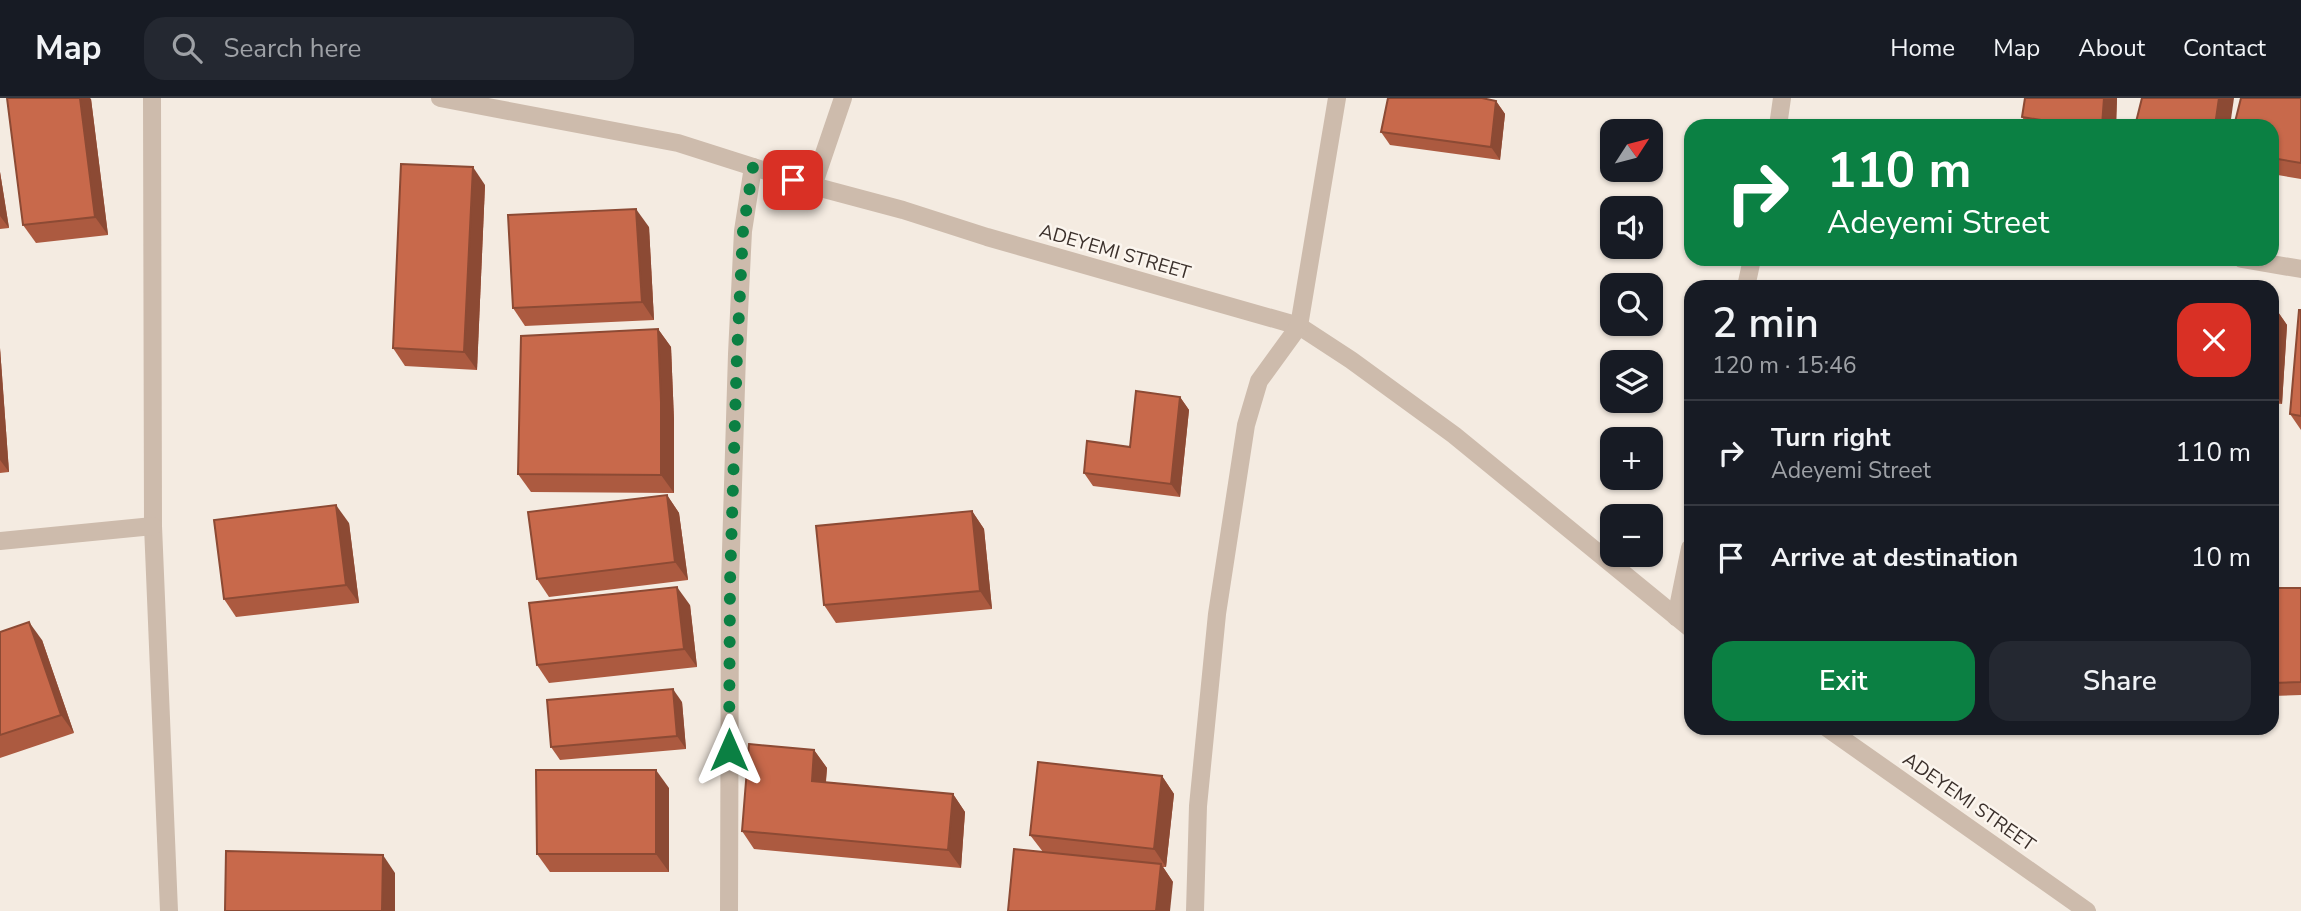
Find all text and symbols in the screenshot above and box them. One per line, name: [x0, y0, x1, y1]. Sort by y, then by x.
search box: [144, 17, 634, 80]
text: Map: [35, 26, 102, 71]
icon: search: [168, 29, 206, 67]
text: Search here: [224, 31, 361, 66]
text: Home: [1890, 32, 1955, 64]
text: Map: [1993, 32, 2040, 64]
text: About: [2078, 32, 2145, 64]
text: Contact: [2183, 32, 2266, 64]
north arrow: [1600, 119, 1662, 182]
map controls: [1600, 119, 1663, 567]
text: 110 m: [1827, 137, 1971, 204]
icon: right: [1712, 147, 1803, 238]
pin: [763, 150, 823, 210]
icon: arrive: [774, 161, 812, 199]
button: sound: [1600, 196, 1663, 259]
text: Adeyemi Street: [1827, 201, 2049, 244]
street label: ADEYEMI STREET: [1036, 218, 1194, 286]
button: search: [1600, 273, 1663, 336]
text: 2 min: [1712, 295, 1819, 352]
button: close: [2177, 303, 2251, 377]
button: layers: [1600, 350, 1663, 413]
text: 120 m · 15:46: [1712, 350, 1857, 381]
text: Turn right: [1771, 420, 1890, 455]
button: +: [1600, 427, 1663, 490]
icon: right: [1712, 434, 1750, 472]
text: 110 m: [2175, 435, 2251, 470]
text: Adeyemi Street: [1771, 455, 1931, 486]
button: −: [1600, 504, 1663, 567]
icon: arrive: [1712, 539, 1750, 577]
text: Arrive at destination: [1771, 540, 2018, 575]
text: 10 m: [2191, 540, 2251, 575]
button: Exit: [1712, 641, 1975, 721]
button: Share: [1989, 641, 2251, 721]
position arrow: [692, 713, 766, 787]
street label: ADEYEMI STREET: [1897, 746, 2041, 858]

